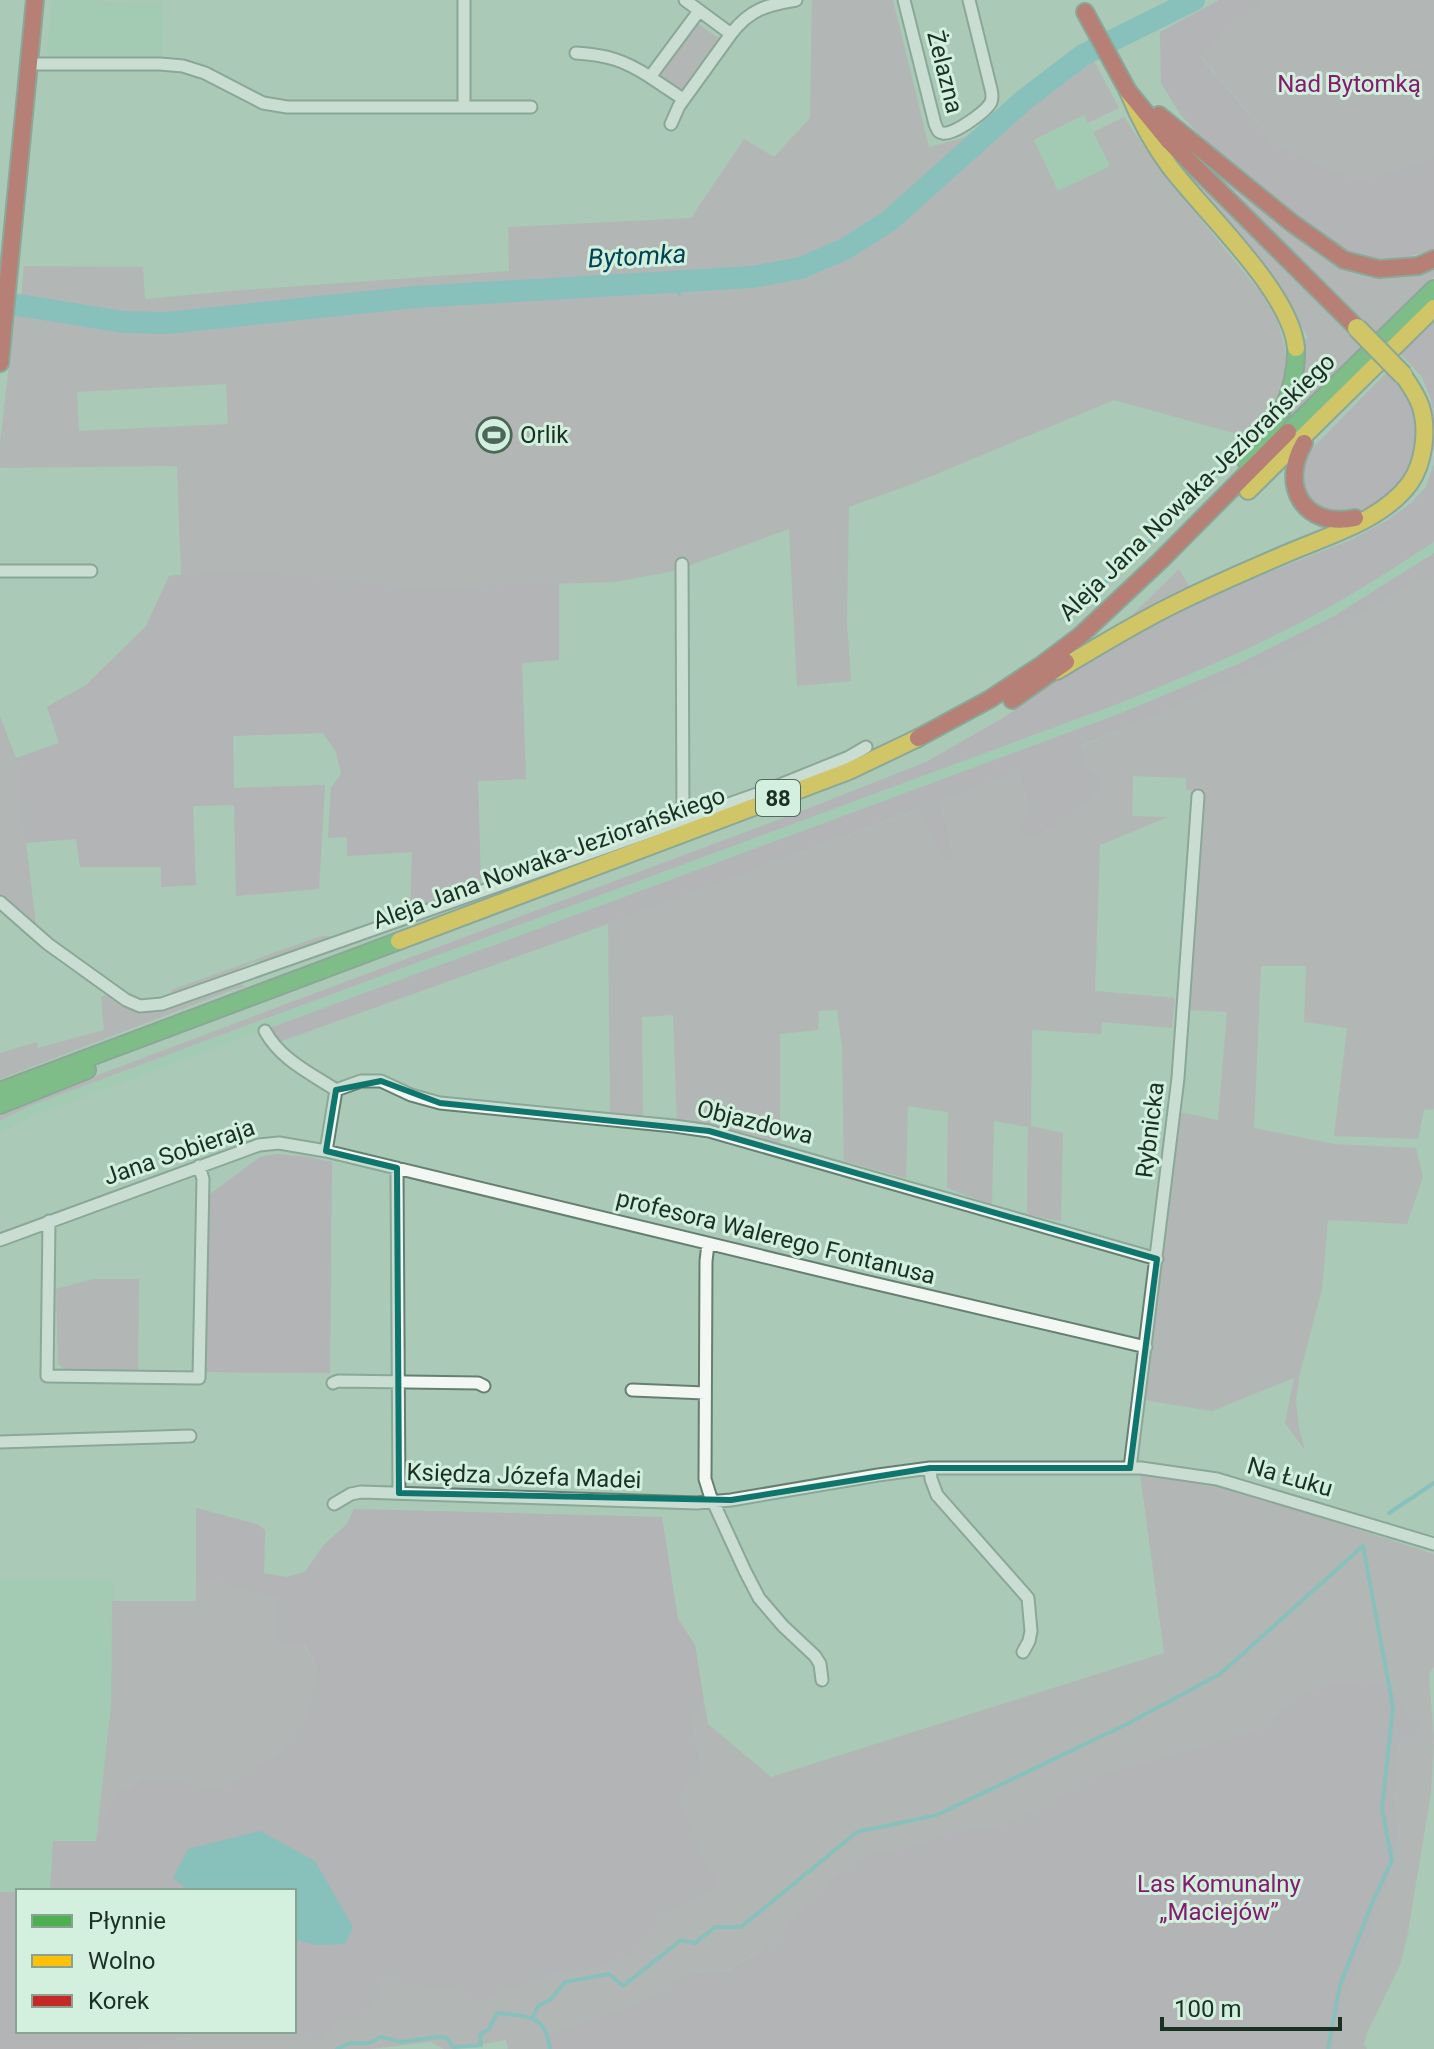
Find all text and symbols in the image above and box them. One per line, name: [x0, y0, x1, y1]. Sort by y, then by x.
street label: Żelazna: [921, 28, 969, 116]
park label: Nad Bytomką: [1277, 70, 1421, 98]
water label: Bytomka: [587, 238, 687, 274]
street label: Aleja Jana Nowaka-Jeziorańskiego: [1053, 347, 1341, 627]
sports icon: Orlik: [475, 416, 513, 454]
place label: Orlik: [520, 421, 569, 449]
road number: 88: [756, 780, 800, 816]
street label: Aleja Jana Nowaka-Jeziorańskiego: [369, 781, 729, 935]
street label: Rybnicka: [1130, 1080, 1170, 1180]
street label: Objazdowa: [694, 1094, 816, 1150]
street label: Jana Sobieraja: [100, 1113, 258, 1191]
street label: profesora Walerego Fontanusa: [614, 1184, 938, 1290]
street label: Na Łuku: [1244, 1451, 1336, 1503]
street label: Księdza Józefa Madei: [406, 1458, 642, 1494]
park label: Las Komunalny „Maciejów”: [1137, 1870, 1302, 1926]
legend: [16, 1889, 296, 2033]
text: Płynnie: [88, 1907, 166, 1935]
text: Wolno: [88, 1947, 155, 1975]
scale bar: [1162, 1981, 1340, 2031]
text: Korek: [88, 1987, 150, 2015]
text: 100 m: [1174, 1995, 1241, 2023]

